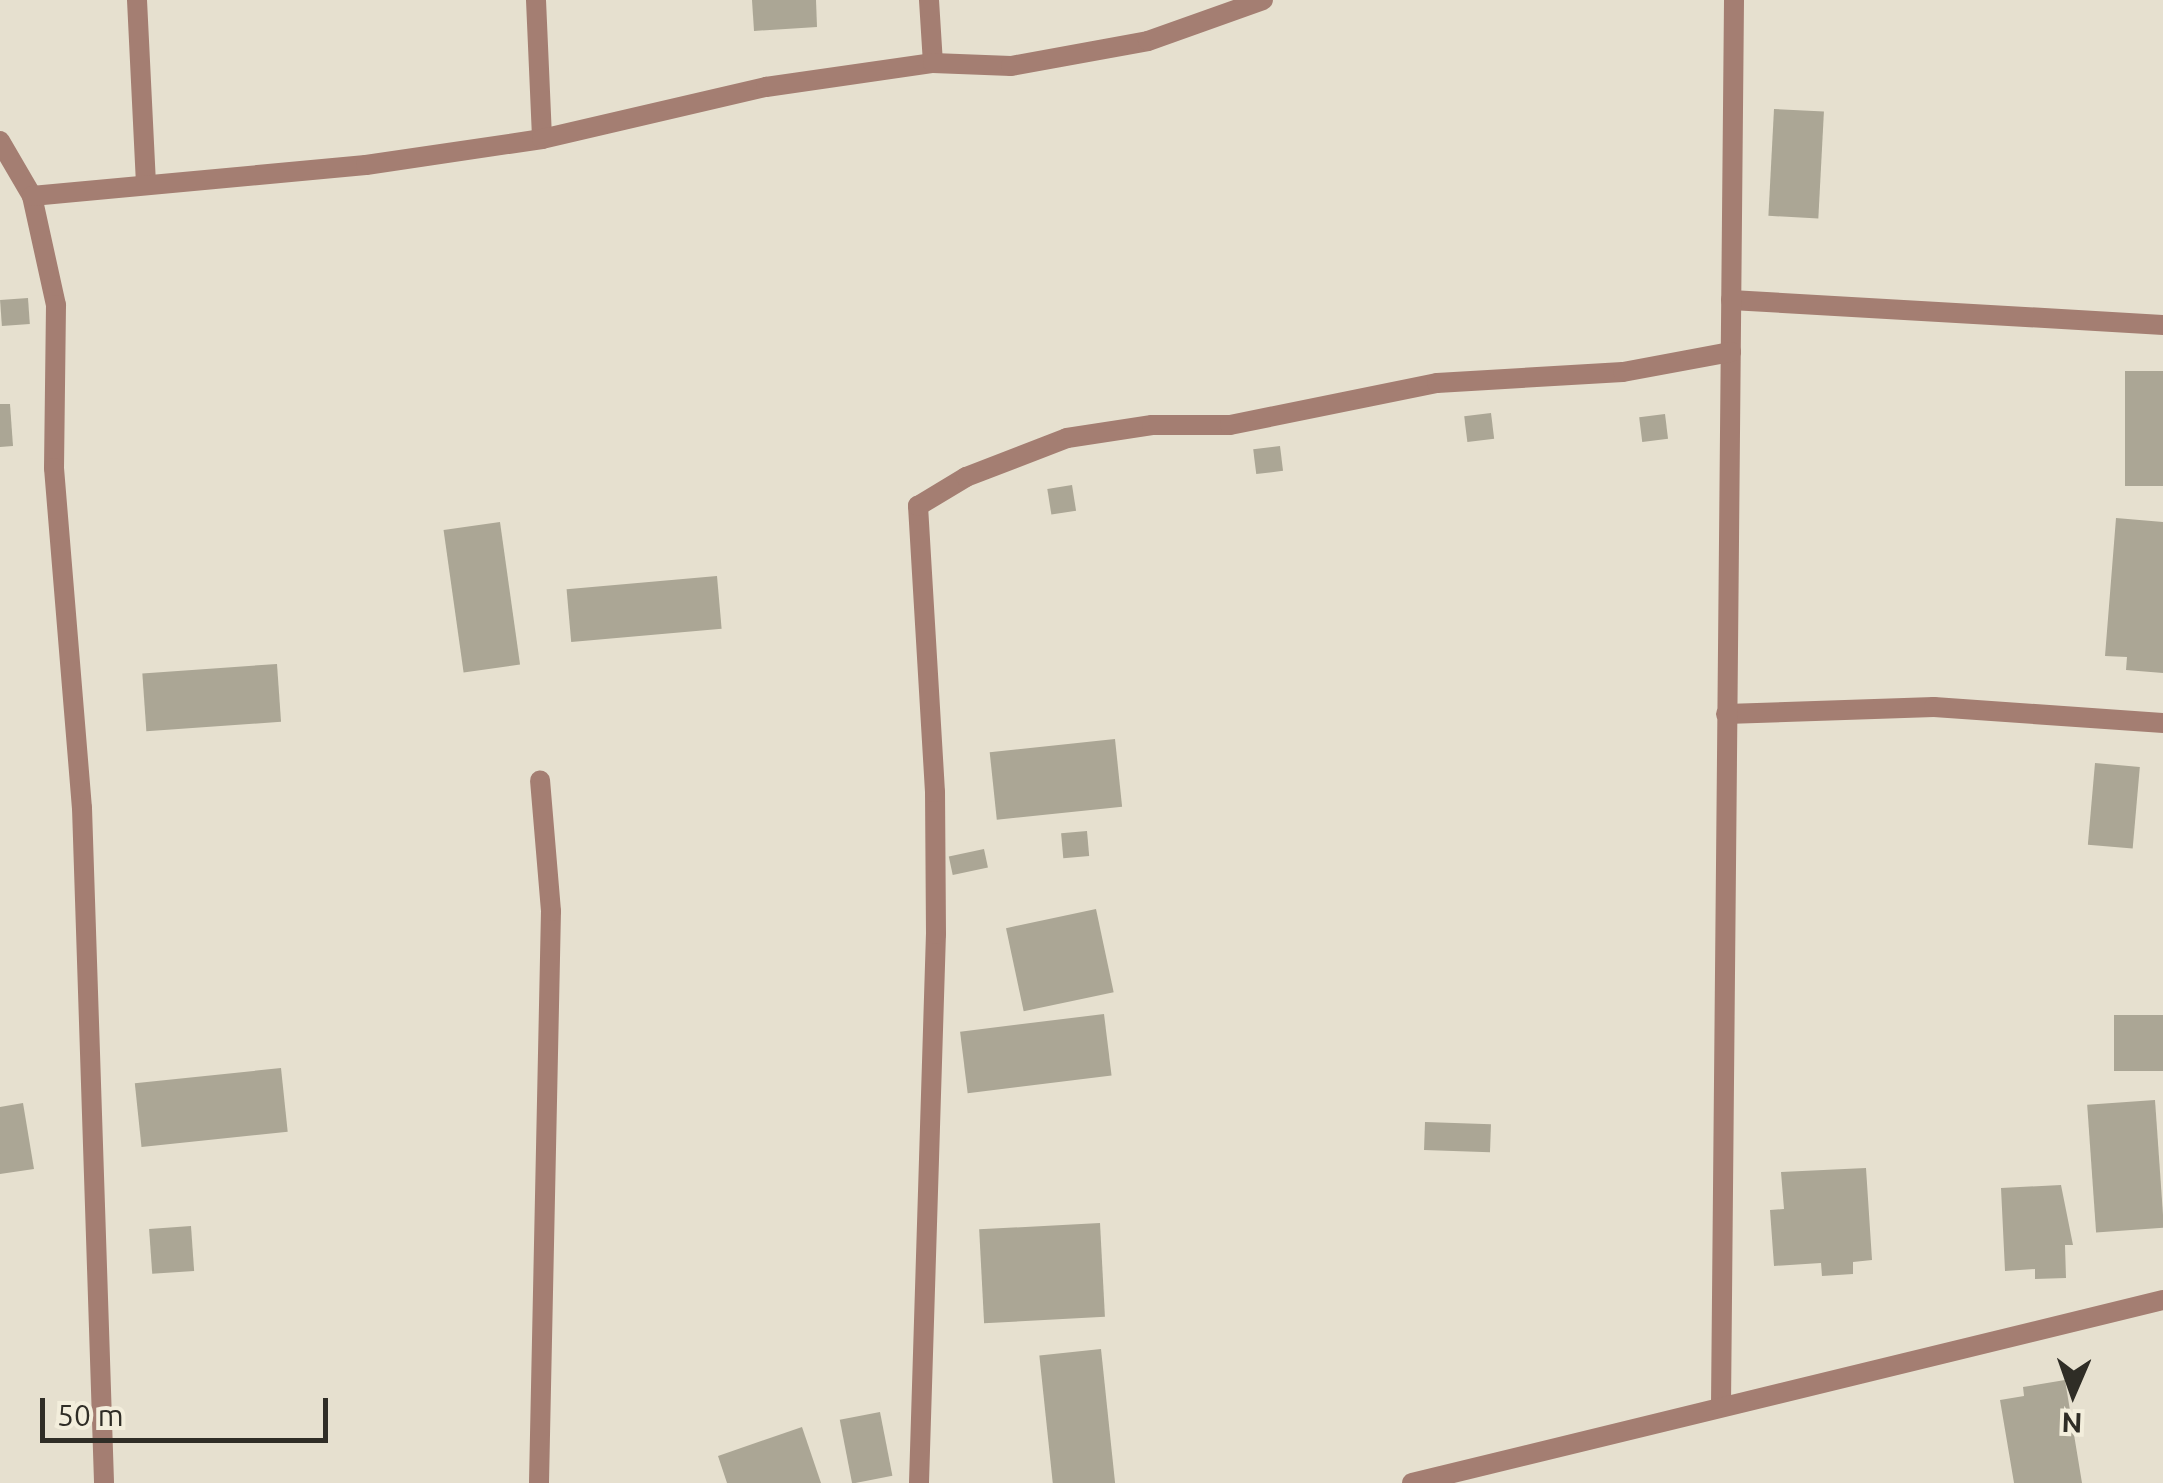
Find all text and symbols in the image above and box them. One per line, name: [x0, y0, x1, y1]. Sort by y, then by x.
north arrow: [2023, 1343, 2123, 1443]
scale bar: [45, 1378, 332, 1440]
text: 50 m: [57, 1398, 124, 1432]
text: N: [2061, 1408, 2083, 1439]

